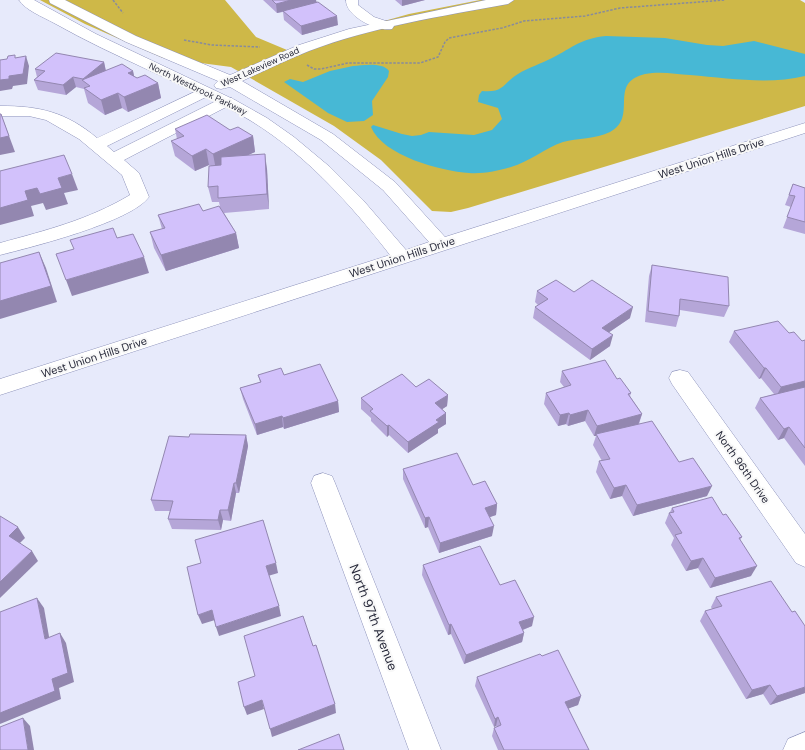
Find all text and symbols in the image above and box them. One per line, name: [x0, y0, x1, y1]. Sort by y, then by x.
street label: West Lakeview Road: [219, 44, 301, 90]
street label: North Westbrook Parkway: [147, 60, 249, 118]
street label: West Union Hills Drive: [656, 134, 766, 182]
street label: West Union Hills Drive: [347, 233, 457, 281]
street label: West Union Hills Drive: [39, 333, 149, 381]
street label: North 96th Drive: [713, 428, 773, 506]
street label: North 97th Avenue: [345, 562, 402, 673]

